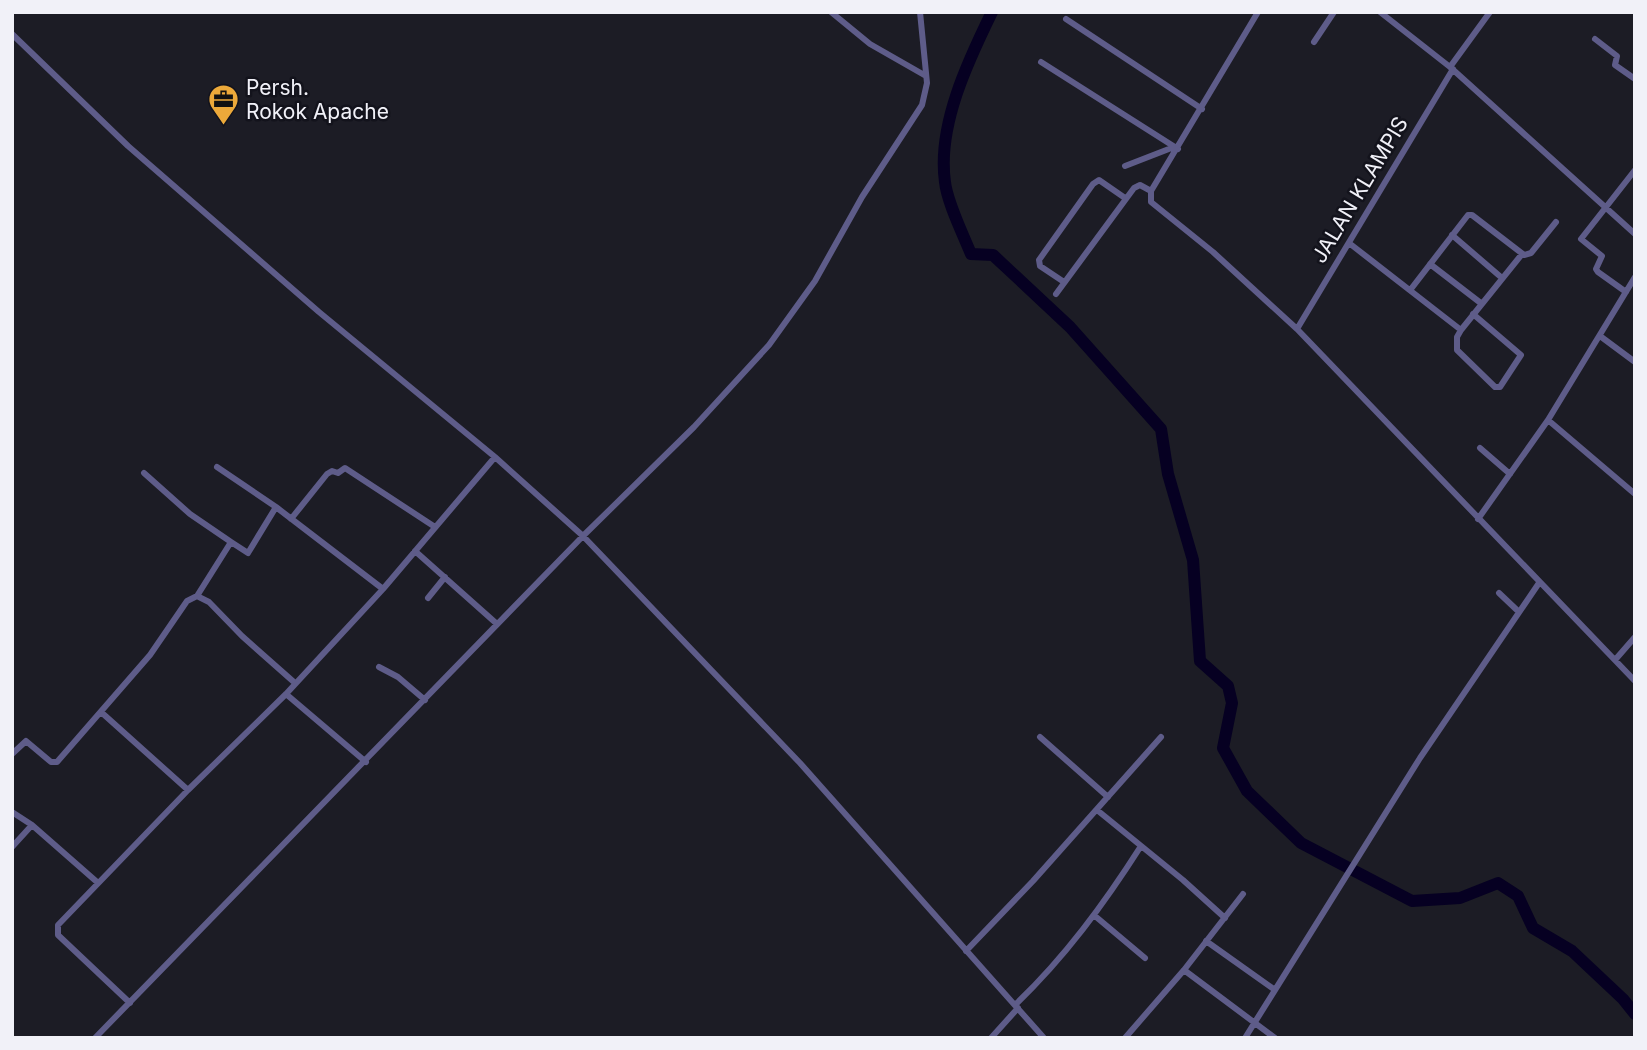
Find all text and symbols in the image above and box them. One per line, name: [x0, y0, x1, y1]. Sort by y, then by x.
place label: Persh. Rokok Apache: [246, 75, 389, 124]
office icon: Persh. Rokok Apache: [206, 83, 240, 127]
street label: JALAN KLAMPIS: [1306, 112, 1413, 267]

